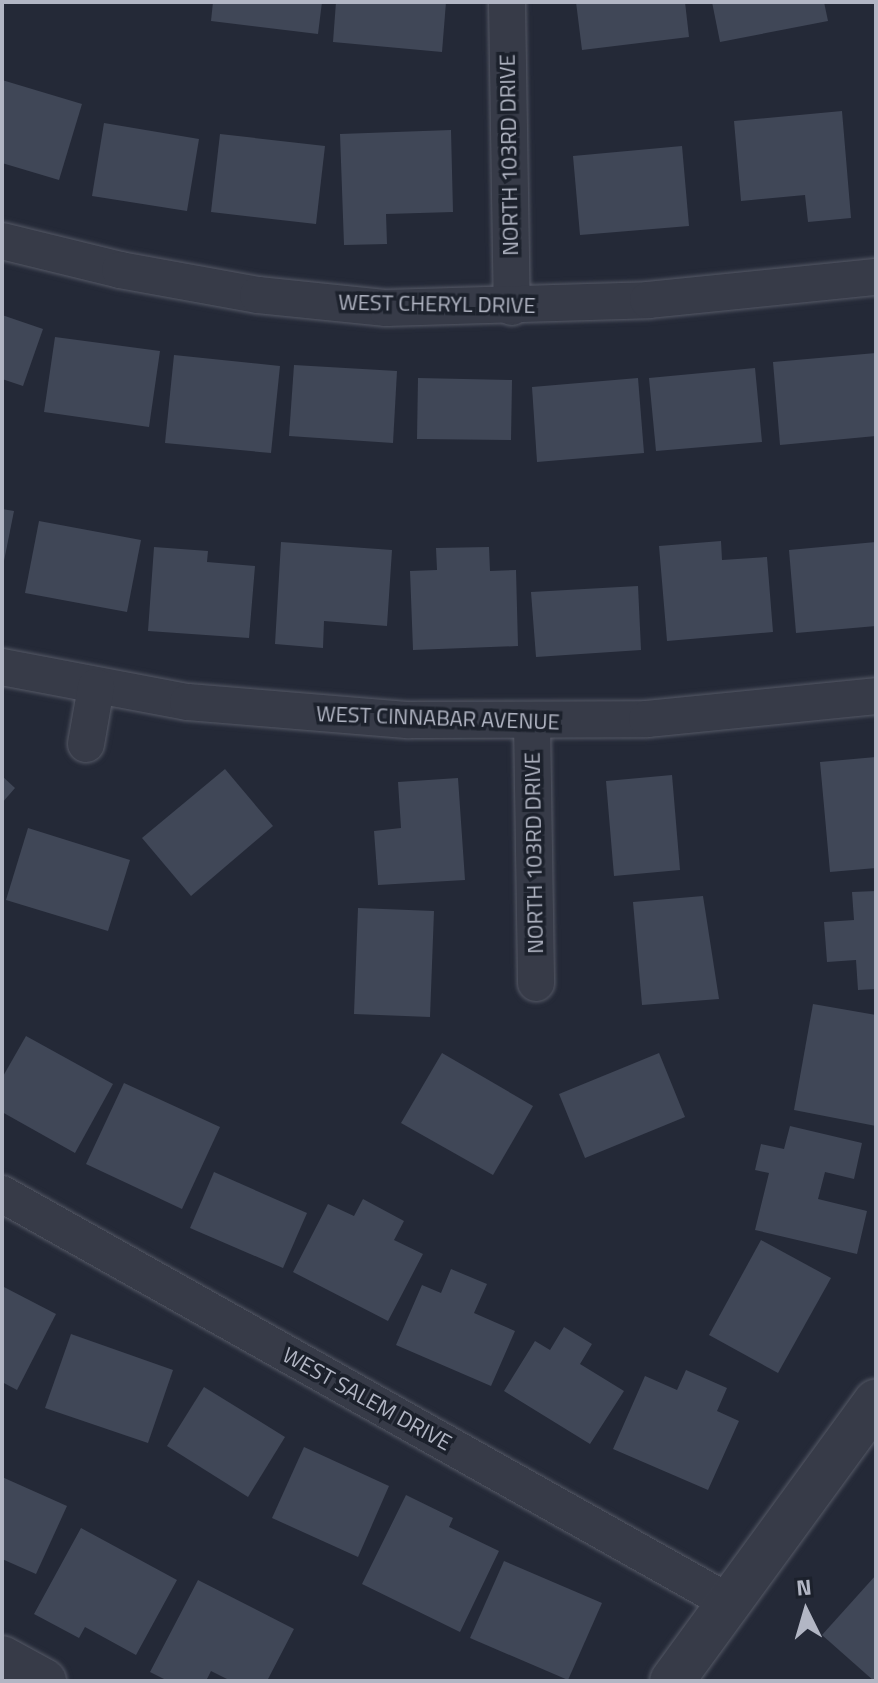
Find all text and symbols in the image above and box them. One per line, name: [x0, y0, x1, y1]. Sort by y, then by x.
street label: NORTH 103RD DRIVE: [494, 54, 524, 256]
street label: WEST CHERYL DRIVE: [338, 289, 536, 319]
street label: WEST CINNABAR AVENUE: [316, 701, 560, 735]
street label: NORTH 103RD DRIVE: [519, 752, 549, 954]
street label: WEST SALEM DRIVE: [278, 1342, 456, 1456]
text: N: [795, 1569, 813, 1605]
north arrow: [766, 1571, 846, 1651]

